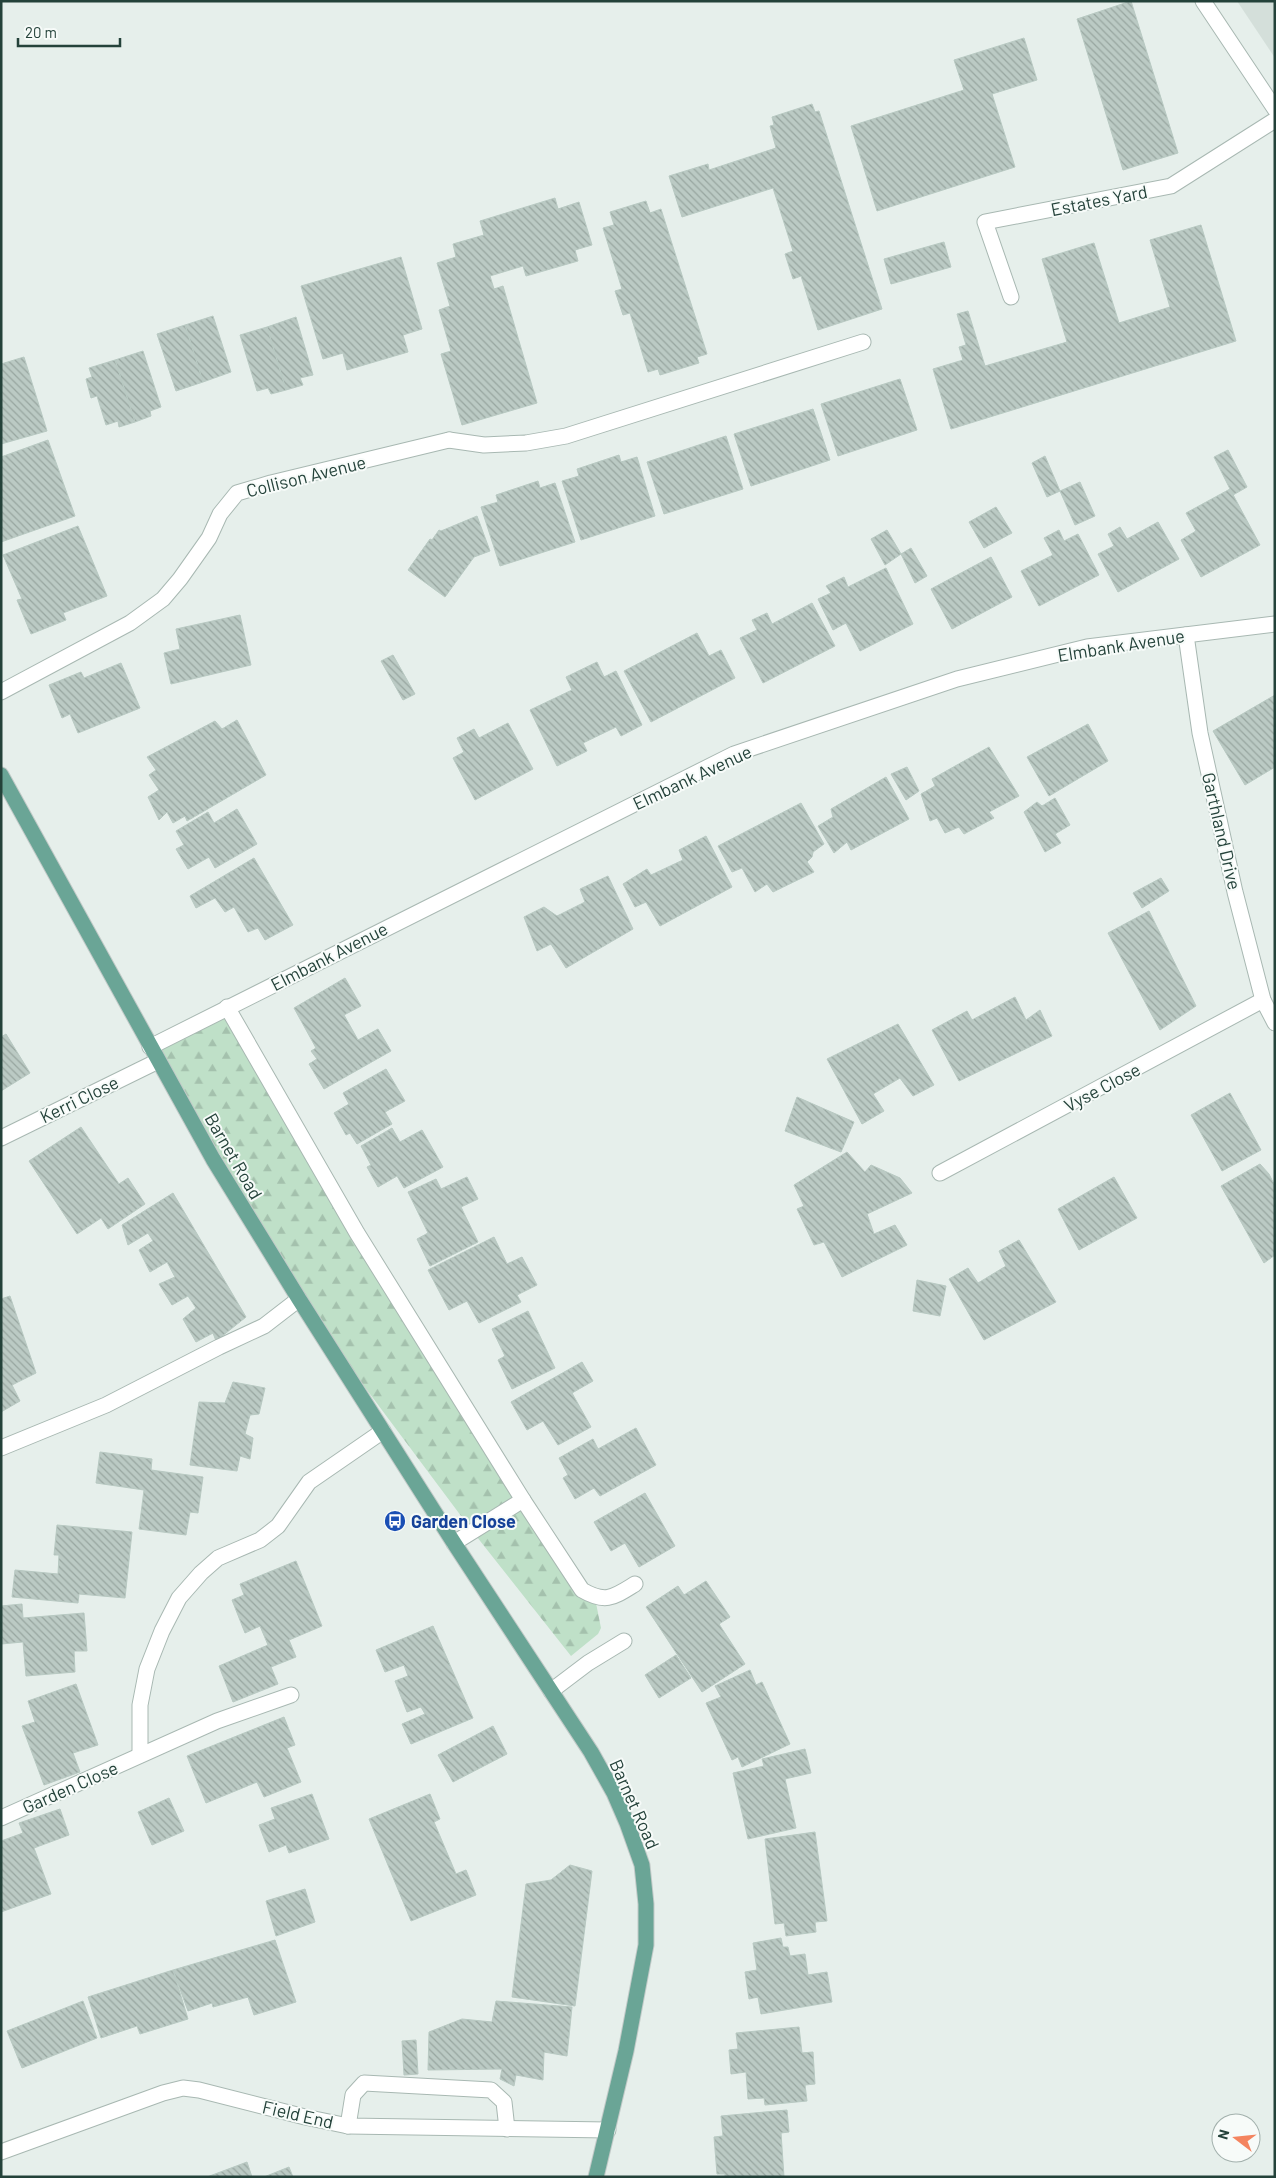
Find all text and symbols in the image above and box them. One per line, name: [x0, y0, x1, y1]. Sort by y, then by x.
scale bar: [18, 15, 120, 47]
text: 20 m: [25, 23, 57, 41]
street label: Estates Yard: [1049, 180, 1149, 220]
street label: Collison Avenue: [244, 451, 368, 501]
street label: Elmbank Avenue: [1056, 624, 1186, 666]
street label: Elmbank Avenue: [629, 740, 755, 814]
street label: Garthland Drive: [1198, 770, 1246, 892]
street label: Elmbank Avenue: [267, 917, 391, 995]
street label: Vyse Close: [1060, 1058, 1144, 1116]
street label: Kerri Close: [36, 1071, 122, 1127]
street label: Barnet Road: [200, 1109, 268, 1203]
bus stop icon: Garden Close: [383, 1509, 407, 1533]
place label: Garden Close: [411, 1510, 516, 1532]
street label: Garden Close: [19, 1756, 121, 1818]
street label: Barnet Road: [605, 1756, 665, 1852]
street label: Field End: [260, 2095, 336, 2133]
north arrow: [1211, 2113, 1261, 2163]
text: N: [1214, 2127, 1232, 2141]

